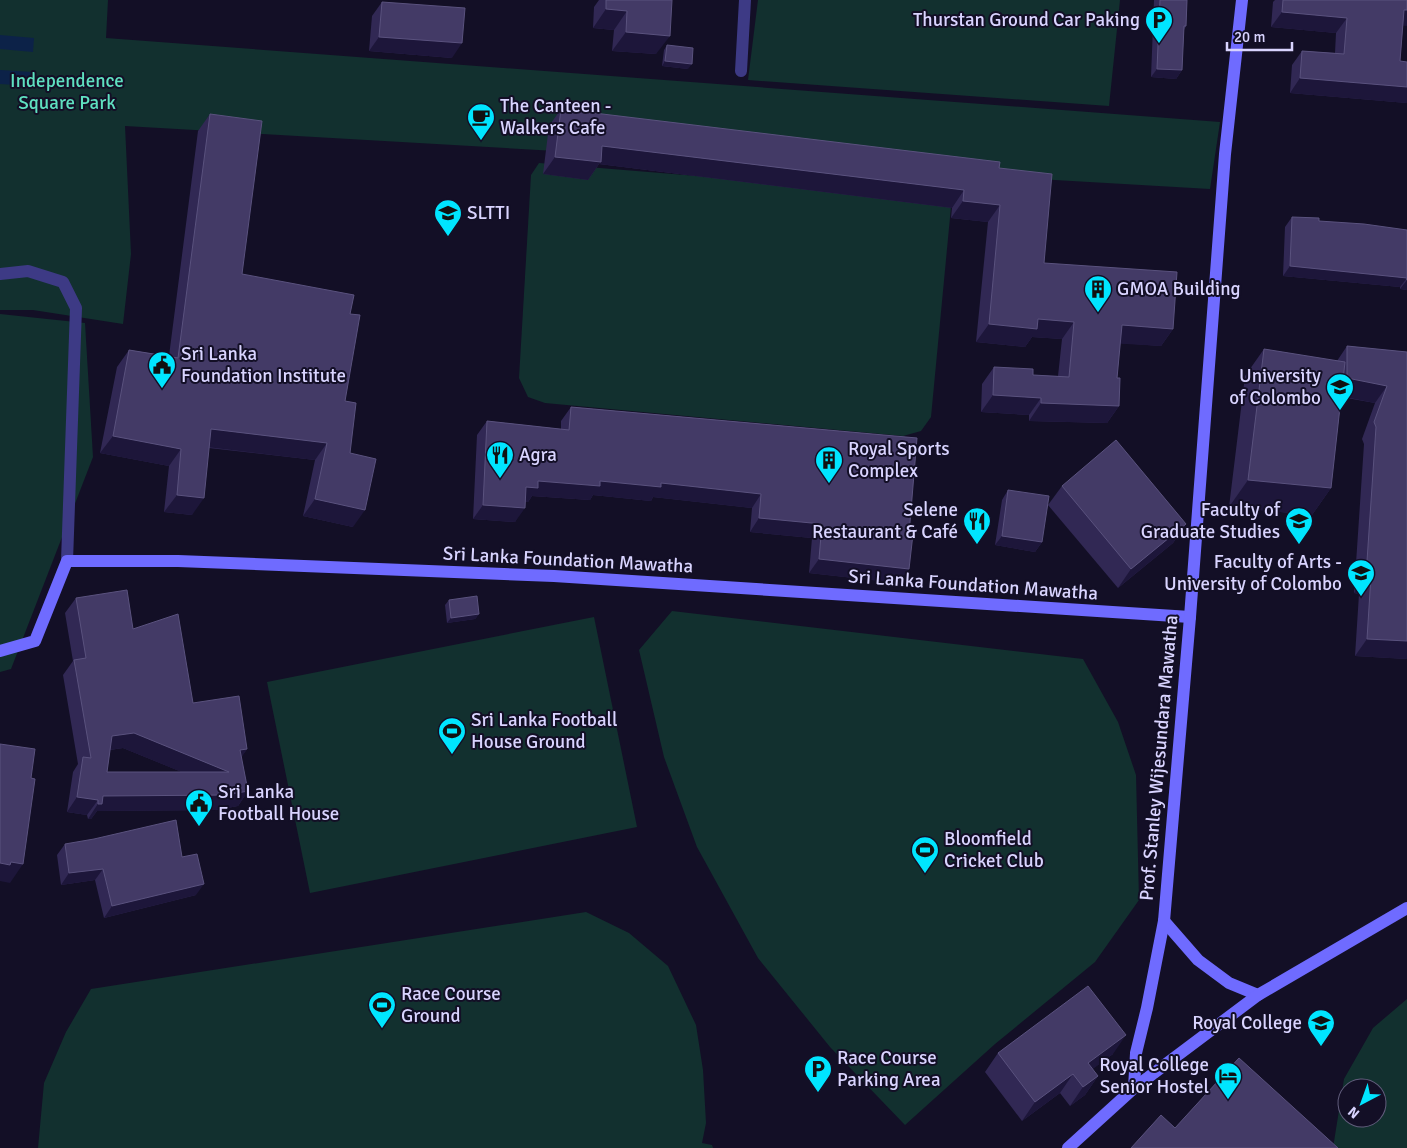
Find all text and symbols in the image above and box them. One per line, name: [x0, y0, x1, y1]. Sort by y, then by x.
parking icon: Thurstan Ground Car Paking: [1144, 5, 1174, 44]
place label: Thurstan Ground Car Paking: [913, 8, 1140, 32]
scale bar: [1227, 20, 1292, 52]
text: 20 m: [1234, 28, 1265, 46]
park label: Independence Square Park: [10, 69, 124, 115]
place label: The Canteen - Walkers Cafe: [500, 94, 611, 140]
cafe icon: The Canteen - Walkers Cafe: [466, 102, 496, 141]
school or university icon: SLTTI: [433, 198, 463, 237]
place label: SLTTI: [467, 201, 510, 225]
building icon: GMOA Building: [1083, 274, 1113, 313]
place label: GMOA Building: [1117, 277, 1241, 301]
place label: Sri Lanka Foundation Institute: [181, 342, 346, 388]
public building icon: Sri Lanka Foundation Institute: [147, 350, 177, 389]
place label: University of Colombo: [1229, 364, 1321, 410]
school or university icon: University of Colombo: [1325, 372, 1355, 411]
place label: Royal Sports Complex: [848, 437, 950, 483]
restaurant icon: Agra: [485, 440, 515, 479]
place label: Agra: [519, 443, 557, 467]
building icon: Royal Sports Complex: [814, 445, 844, 484]
place label: Selene Restaurant & Café: [812, 498, 958, 544]
place label: Faculty of Graduate Studies: [1141, 498, 1282, 544]
restaurant icon: Selene Restaurant & Café: [962, 506, 992, 545]
school or university icon: Faculty of Graduate Studies: [1284, 506, 1314, 545]
street label: Sri Lanka Foundation Mawatha: [442, 541, 694, 579]
place label: Faculty of Arts - University of Colombo: [1164, 550, 1342, 596]
school or university icon: Faculty of Arts - University of Colombo: [1346, 558, 1376, 597]
street label: Sri Lanka Foundation Mawatha: [847, 564, 1099, 606]
street label: Prof. Stanley Wijesundara Mawatha: [1135, 614, 1183, 902]
place label: Sri Lanka Football House Ground: [471, 708, 617, 754]
sports icon: Sri Lanka Football House Ground: [437, 716, 467, 755]
place label: Sri Lanka Football House: [218, 780, 339, 826]
public building icon: Sri Lanka Football House: [184, 788, 214, 827]
place label: Bloomfield Cricket Club: [944, 827, 1044, 873]
sports icon: Bloomfield Cricket Club: [910, 835, 940, 874]
place label: Race Course Ground: [401, 982, 501, 1028]
sports icon: Race Course Ground: [367, 990, 397, 1029]
school or university icon: Royal College: [1306, 1008, 1336, 1047]
place label: Royal College: [1192, 1011, 1302, 1035]
place label: Race Course Parking Area: [837, 1046, 941, 1092]
place label: Royal College Senior Hostel: [1099, 1053, 1209, 1099]
parking icon: Race Course Parking Area: [803, 1054, 833, 1093]
hotel icon: Royal College Senior Hostel: [1213, 1061, 1243, 1100]
north arrow: [1337, 1078, 1387, 1128]
text: N: [1345, 1103, 1363, 1122]

